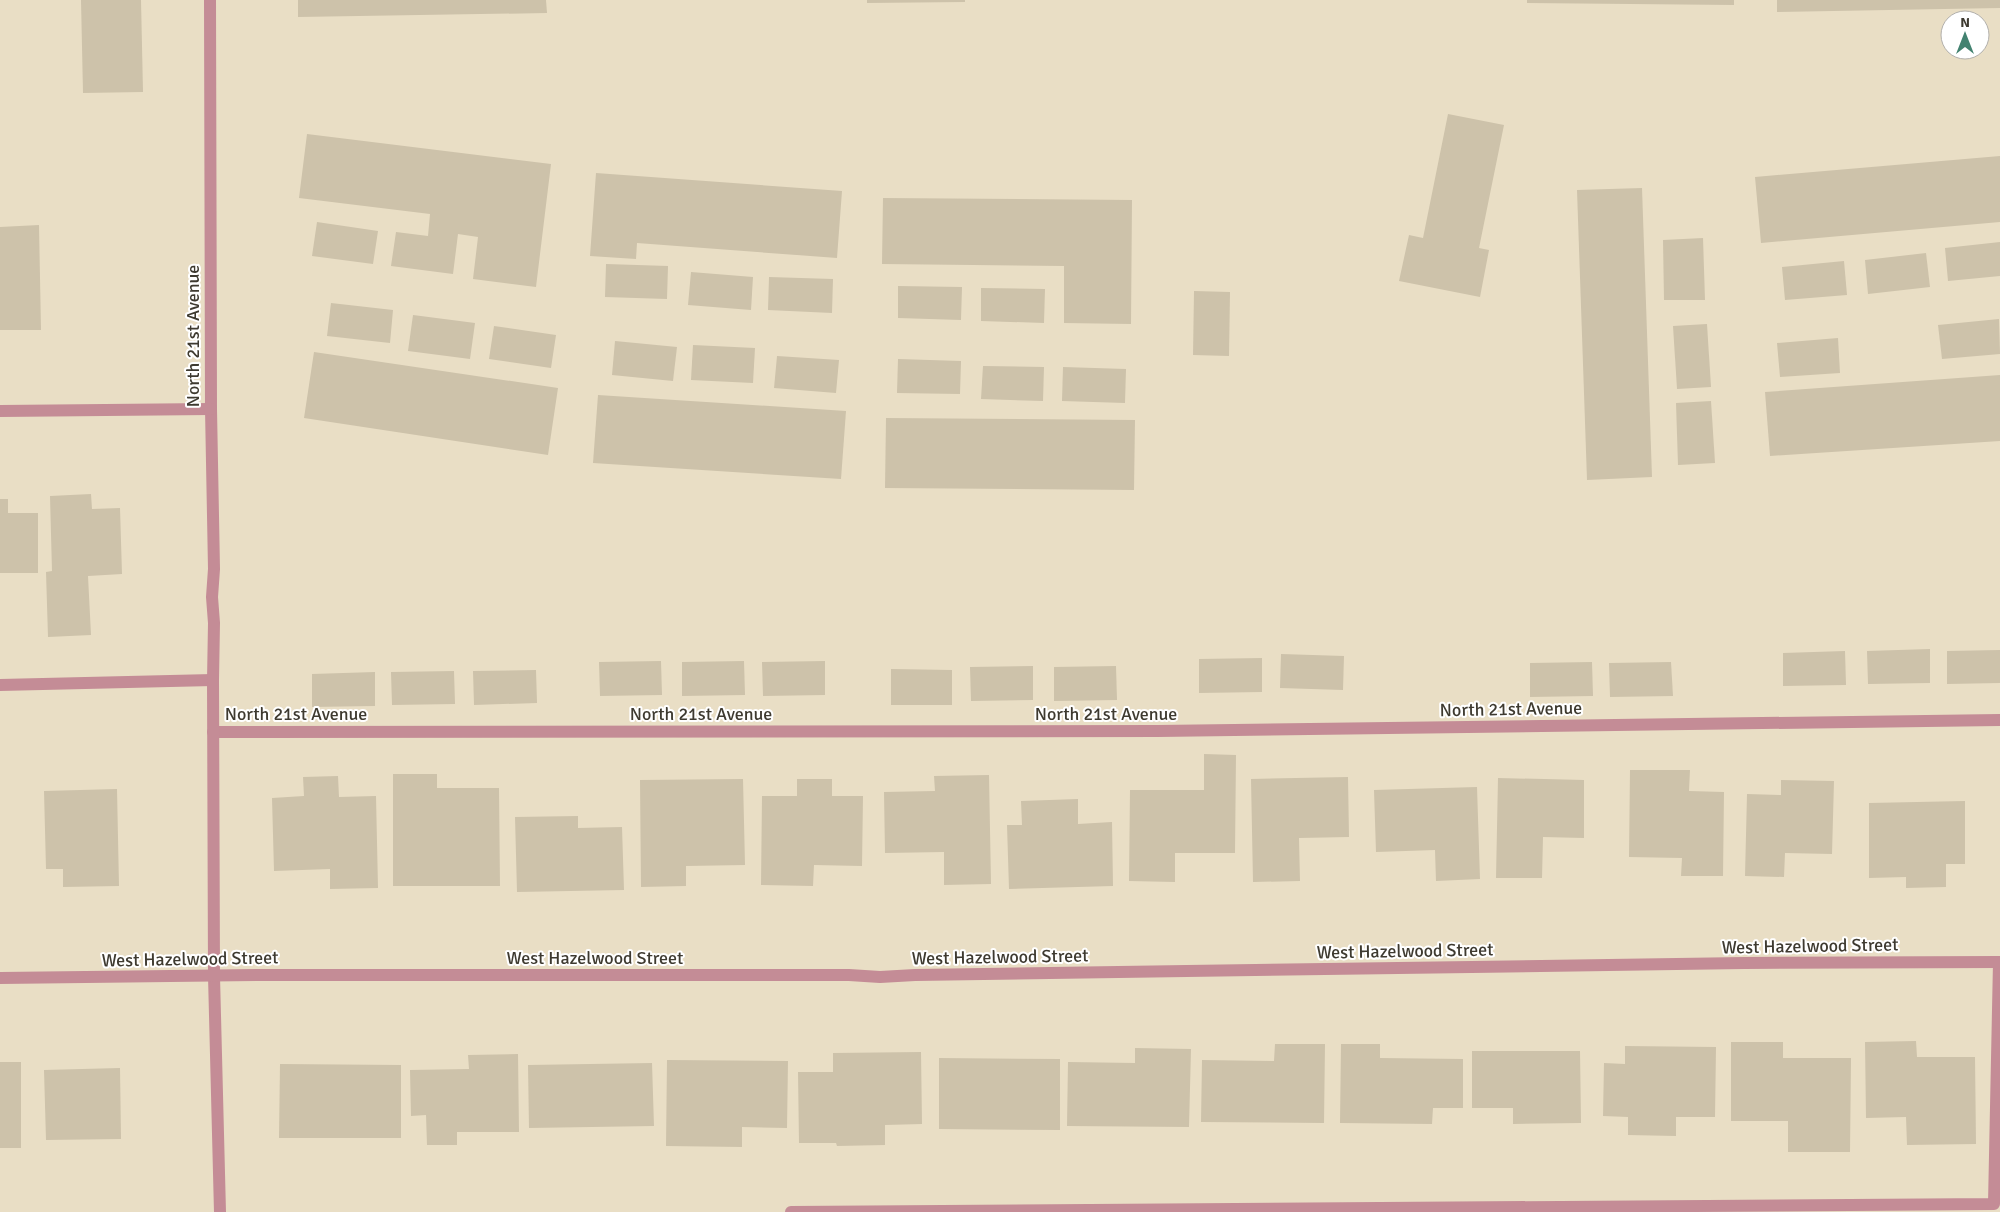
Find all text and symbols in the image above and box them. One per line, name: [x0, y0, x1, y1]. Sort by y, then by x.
north arrow: [1940, 10, 1990, 60]
text: N: [1960, 14, 1970, 31]
street label: North 21st Avenue: [182, 265, 204, 407]
street label: North 21st Avenue: [1440, 697, 1582, 721]
street label: North 21st Avenue: [225, 703, 367, 725]
street label: North 21st Avenue: [630, 703, 772, 725]
street label: North 21st Avenue: [1035, 703, 1177, 725]
street label: West Hazelwood Street: [1721, 933, 1899, 959]
street label: West Hazelwood Street: [1316, 938, 1494, 964]
street label: West Hazelwood Street: [911, 944, 1089, 970]
street label: West Hazelwood Street: [101, 946, 279, 972]
street label: West Hazelwood Street: [507, 947, 683, 969]

